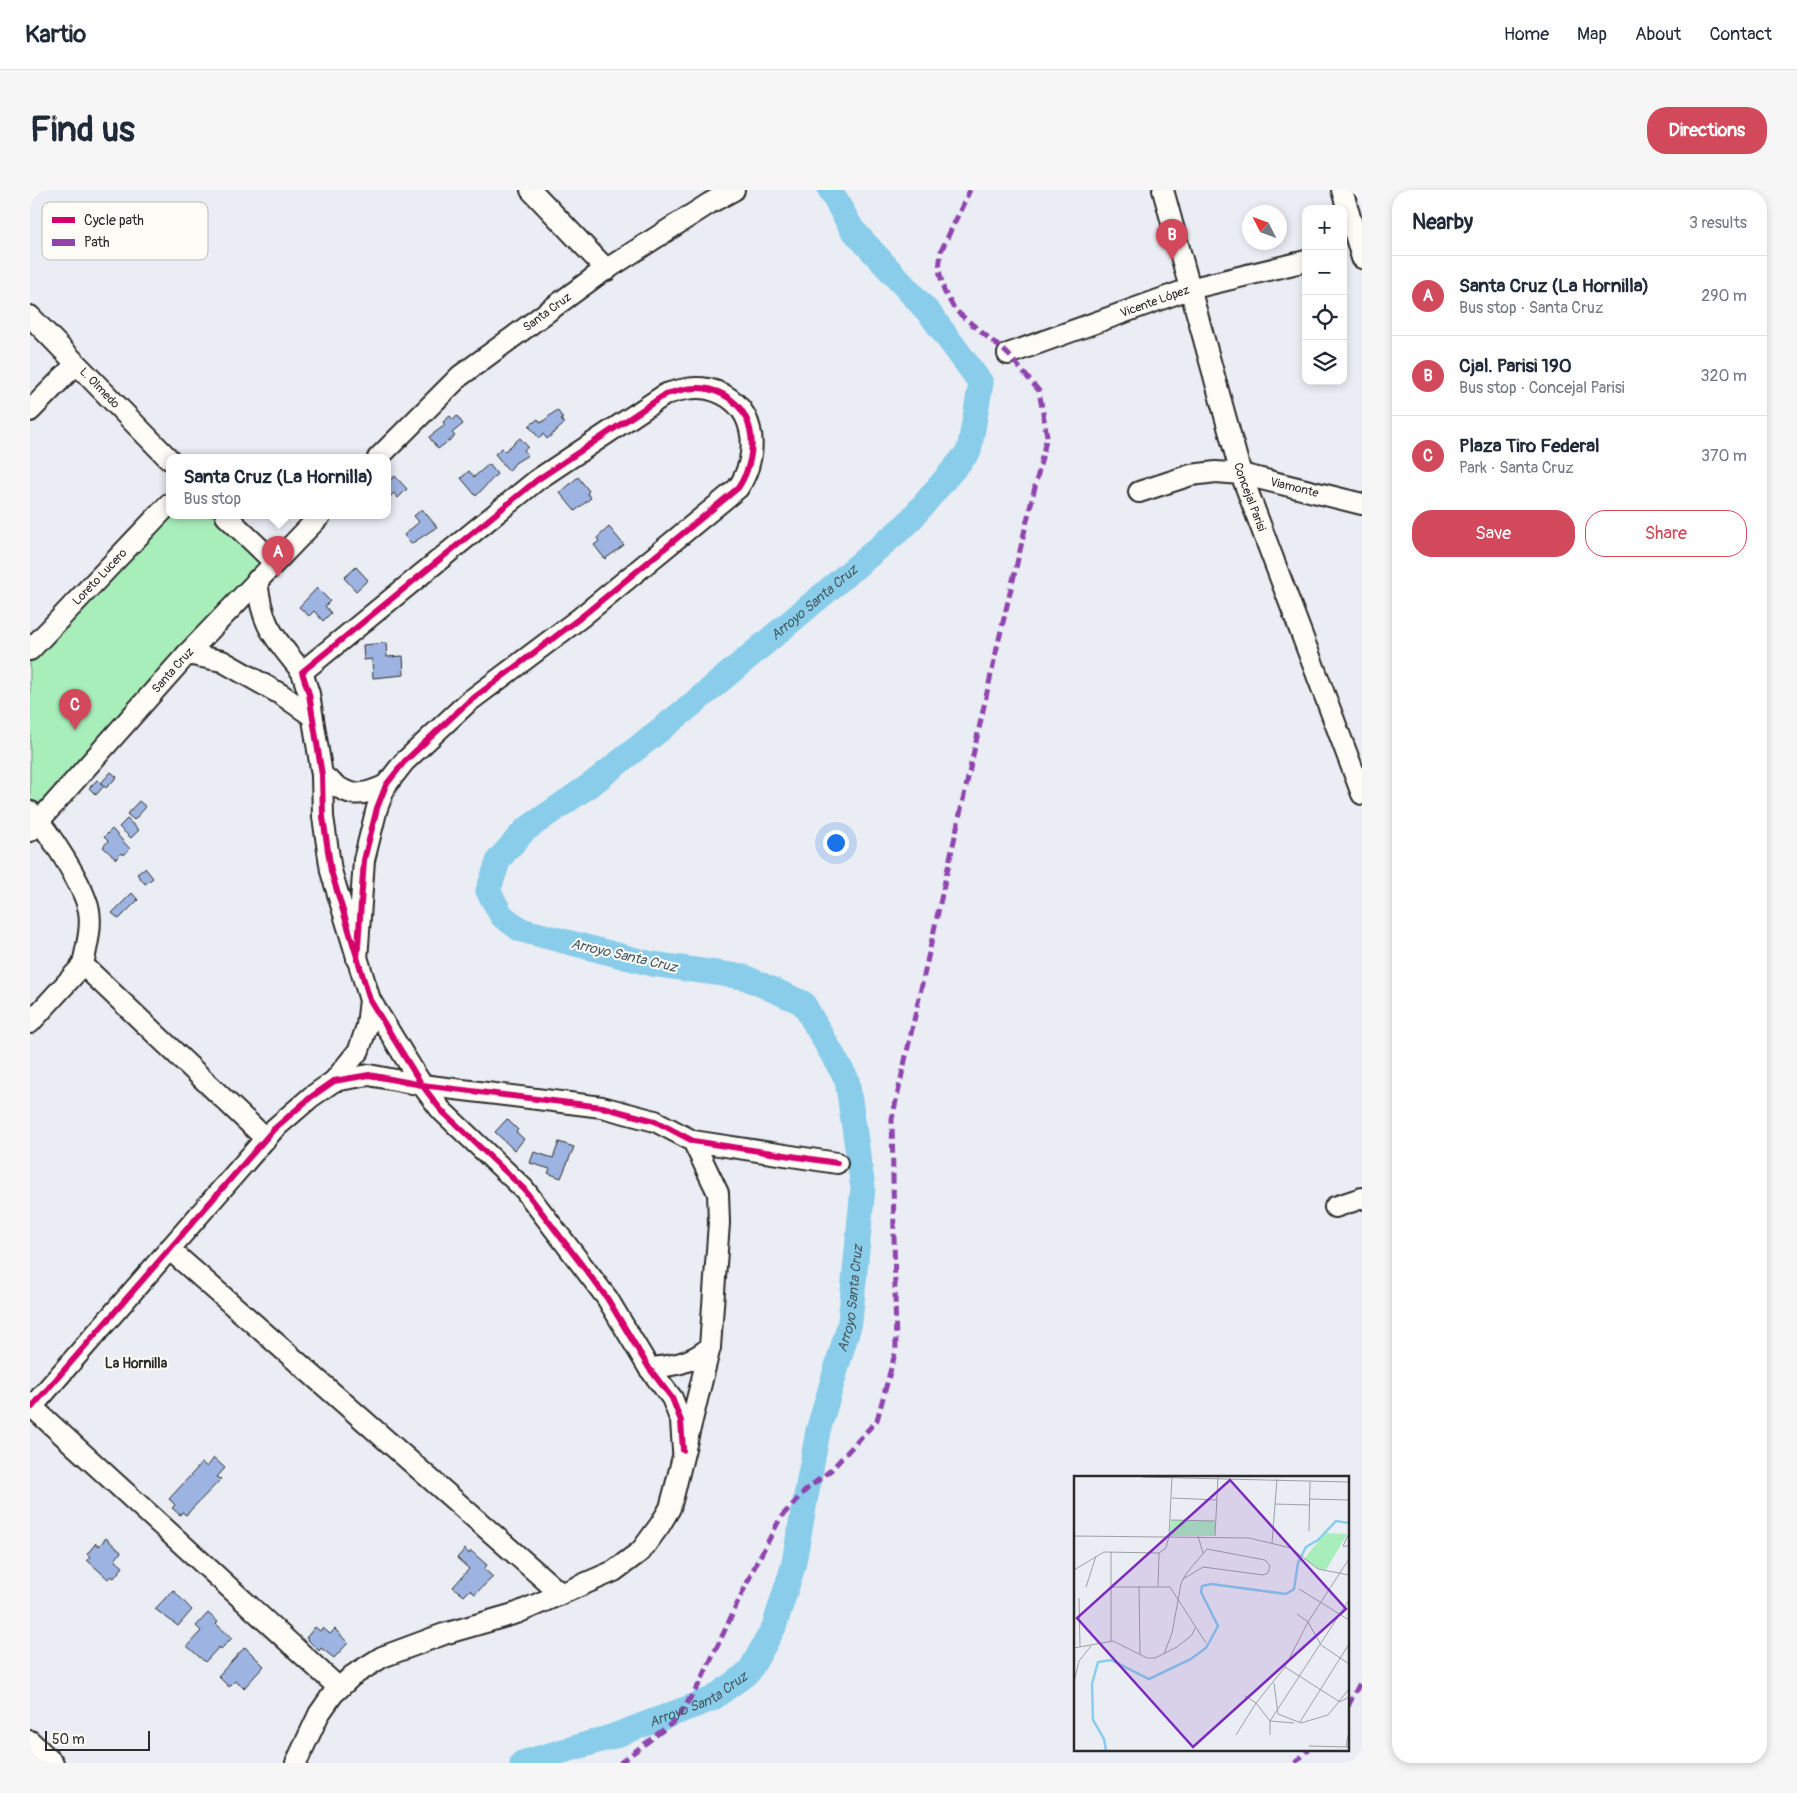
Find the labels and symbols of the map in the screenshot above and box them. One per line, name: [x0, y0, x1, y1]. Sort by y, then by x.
legend: [42, 202, 208, 260]
north arrow: [1242, 205, 1287, 250]
text: Cycle path: [84, 212, 144, 229]
pin: B: [1156, 219, 1188, 260]
text: Path: [84, 234, 109, 251]
street label: Vicente López: [1118, 282, 1192, 321]
street label: Santa Cruz: [520, 290, 574, 335]
street label: L. Olmedo: [76, 364, 123, 412]
street label: Concejal Parisi: [1230, 461, 1269, 533]
street label: Viamonte: [1269, 475, 1320, 501]
pin: A: [262, 536, 294, 577]
street label: Loreto Lucero: [70, 545, 131, 609]
water label: Arroyo Santa Cruz: [767, 560, 862, 644]
street label: Santa Cruz: [149, 645, 197, 696]
pin: C: [59, 689, 91, 730]
your location: [823, 830, 849, 856]
water label: Arroyo Santa Cruz: [569, 935, 680, 976]
water label: Arroyo Santa Cruz: [834, 1243, 867, 1354]
district label: La Hornilla: [105, 1355, 168, 1372]
inset map: [1074, 1476, 1350, 1750]
water label: Arroyo Santa Cruz: [647, 1667, 752, 1731]
scale bar: [45, 1728, 150, 1751]

